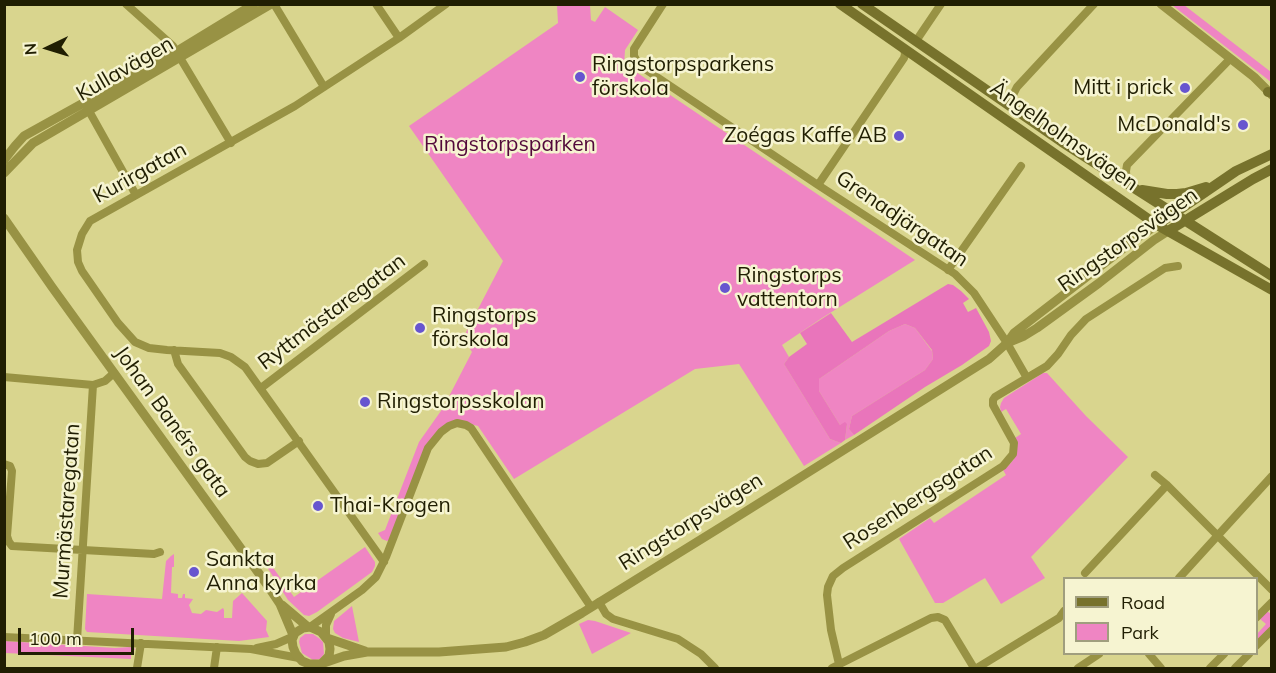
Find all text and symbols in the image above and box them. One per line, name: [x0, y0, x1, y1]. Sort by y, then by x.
north arrow: [18, 18, 78, 78]
street label: Kullavägen: [72, 31, 178, 107]
text: N: [20, 43, 40, 56]
place label: Ringstorpsparkens förskola: [592, 52, 774, 102]
marker: Ringstorpsparkens förskola: [573, 70, 587, 84]
place label: Mitt i prick: [1073, 75, 1173, 101]
street label: Ängelholmsvägen: [985, 76, 1143, 196]
marker: Mitt i prick: [1178, 81, 1192, 95]
place label: McDonald's: [1117, 112, 1231, 138]
marker: McDonald's: [1236, 118, 1250, 132]
place label: Zoégas Kaffe AB: [724, 123, 887, 149]
marker: Zoégas Kaffe AB: [892, 129, 906, 143]
park label: Ringstorpsparken: [424, 132, 596, 158]
street label: Kurirgatan: [89, 137, 191, 209]
street label: Grenadjärgatan: [831, 165, 973, 273]
street label: Ringstorpsvägen: [1053, 182, 1203, 298]
street label: Ryttmästaregatan: [253, 248, 411, 376]
place label: Ringstorps vattentorn: [737, 263, 842, 313]
marker: Ringstorps vattentorn: [718, 281, 732, 295]
place label: Ringstorps förskola: [432, 303, 537, 353]
marker: Ringstorps förskola: [413, 321, 427, 335]
street label: Johan Banérs gata: [109, 341, 235, 503]
place label: Ringstorpsskolan: [377, 389, 545, 415]
marker: Ringstorpsskolan: [358, 395, 372, 409]
street label: Murmästaregatan: [48, 423, 86, 599]
street label: Rosenbergsgatan: [839, 440, 997, 556]
street label: Ringstorpsvägen: [615, 468, 767, 576]
place label: Thai-Krogen: [330, 493, 451, 519]
marker: Thai-Krogen: [311, 499, 325, 513]
place label: Sankta Anna kyrka: [206, 547, 317, 597]
marker: Sankta Anna kyrka: [187, 565, 201, 579]
legend: [1063, 577, 1258, 655]
text: Road: [1121, 591, 1165, 614]
scale bar: [21, 616, 136, 654]
text: Park: [1121, 621, 1159, 644]
text: 100 m: [29, 627, 82, 650]

